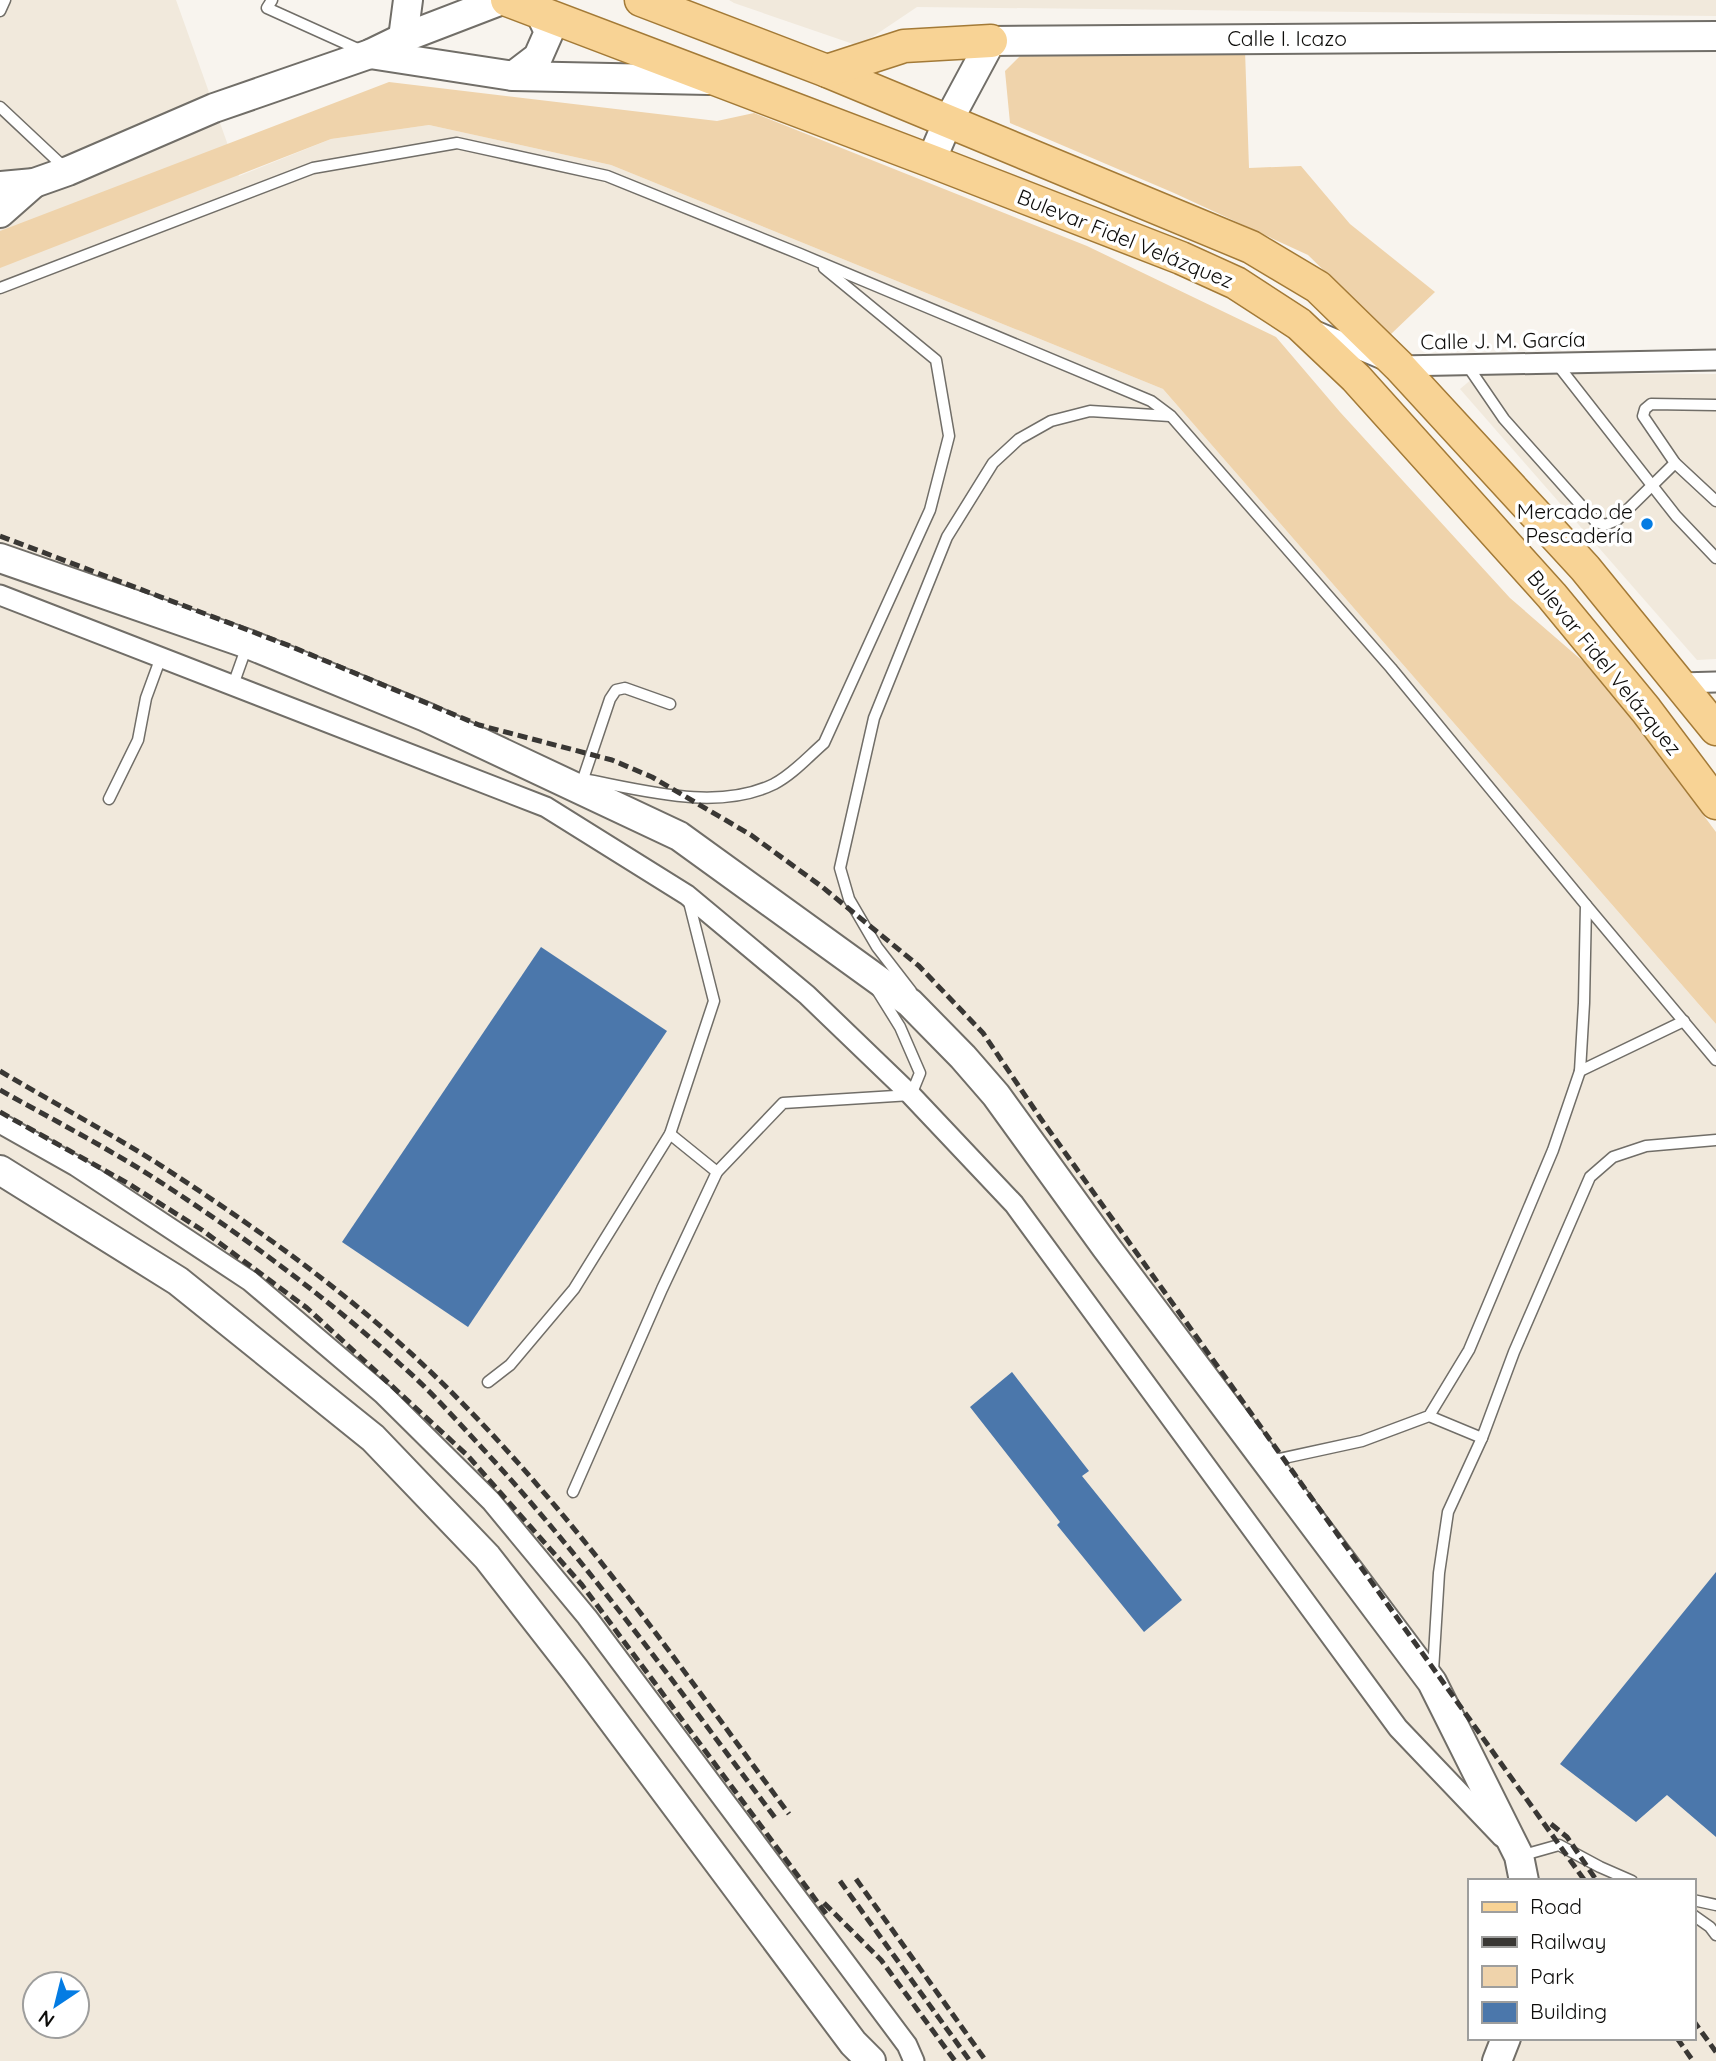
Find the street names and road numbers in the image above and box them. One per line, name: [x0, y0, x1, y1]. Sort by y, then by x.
street label: Calle I. Icazo: [1227, 25, 1347, 51]
street label: Bulevar Fidel Velázquez: [1014, 183, 1237, 293]
street label: Calle J. M. García: [1420, 326, 1586, 354]
street label: Bulevar Fidel Velázquez: [1522, 565, 1687, 760]

